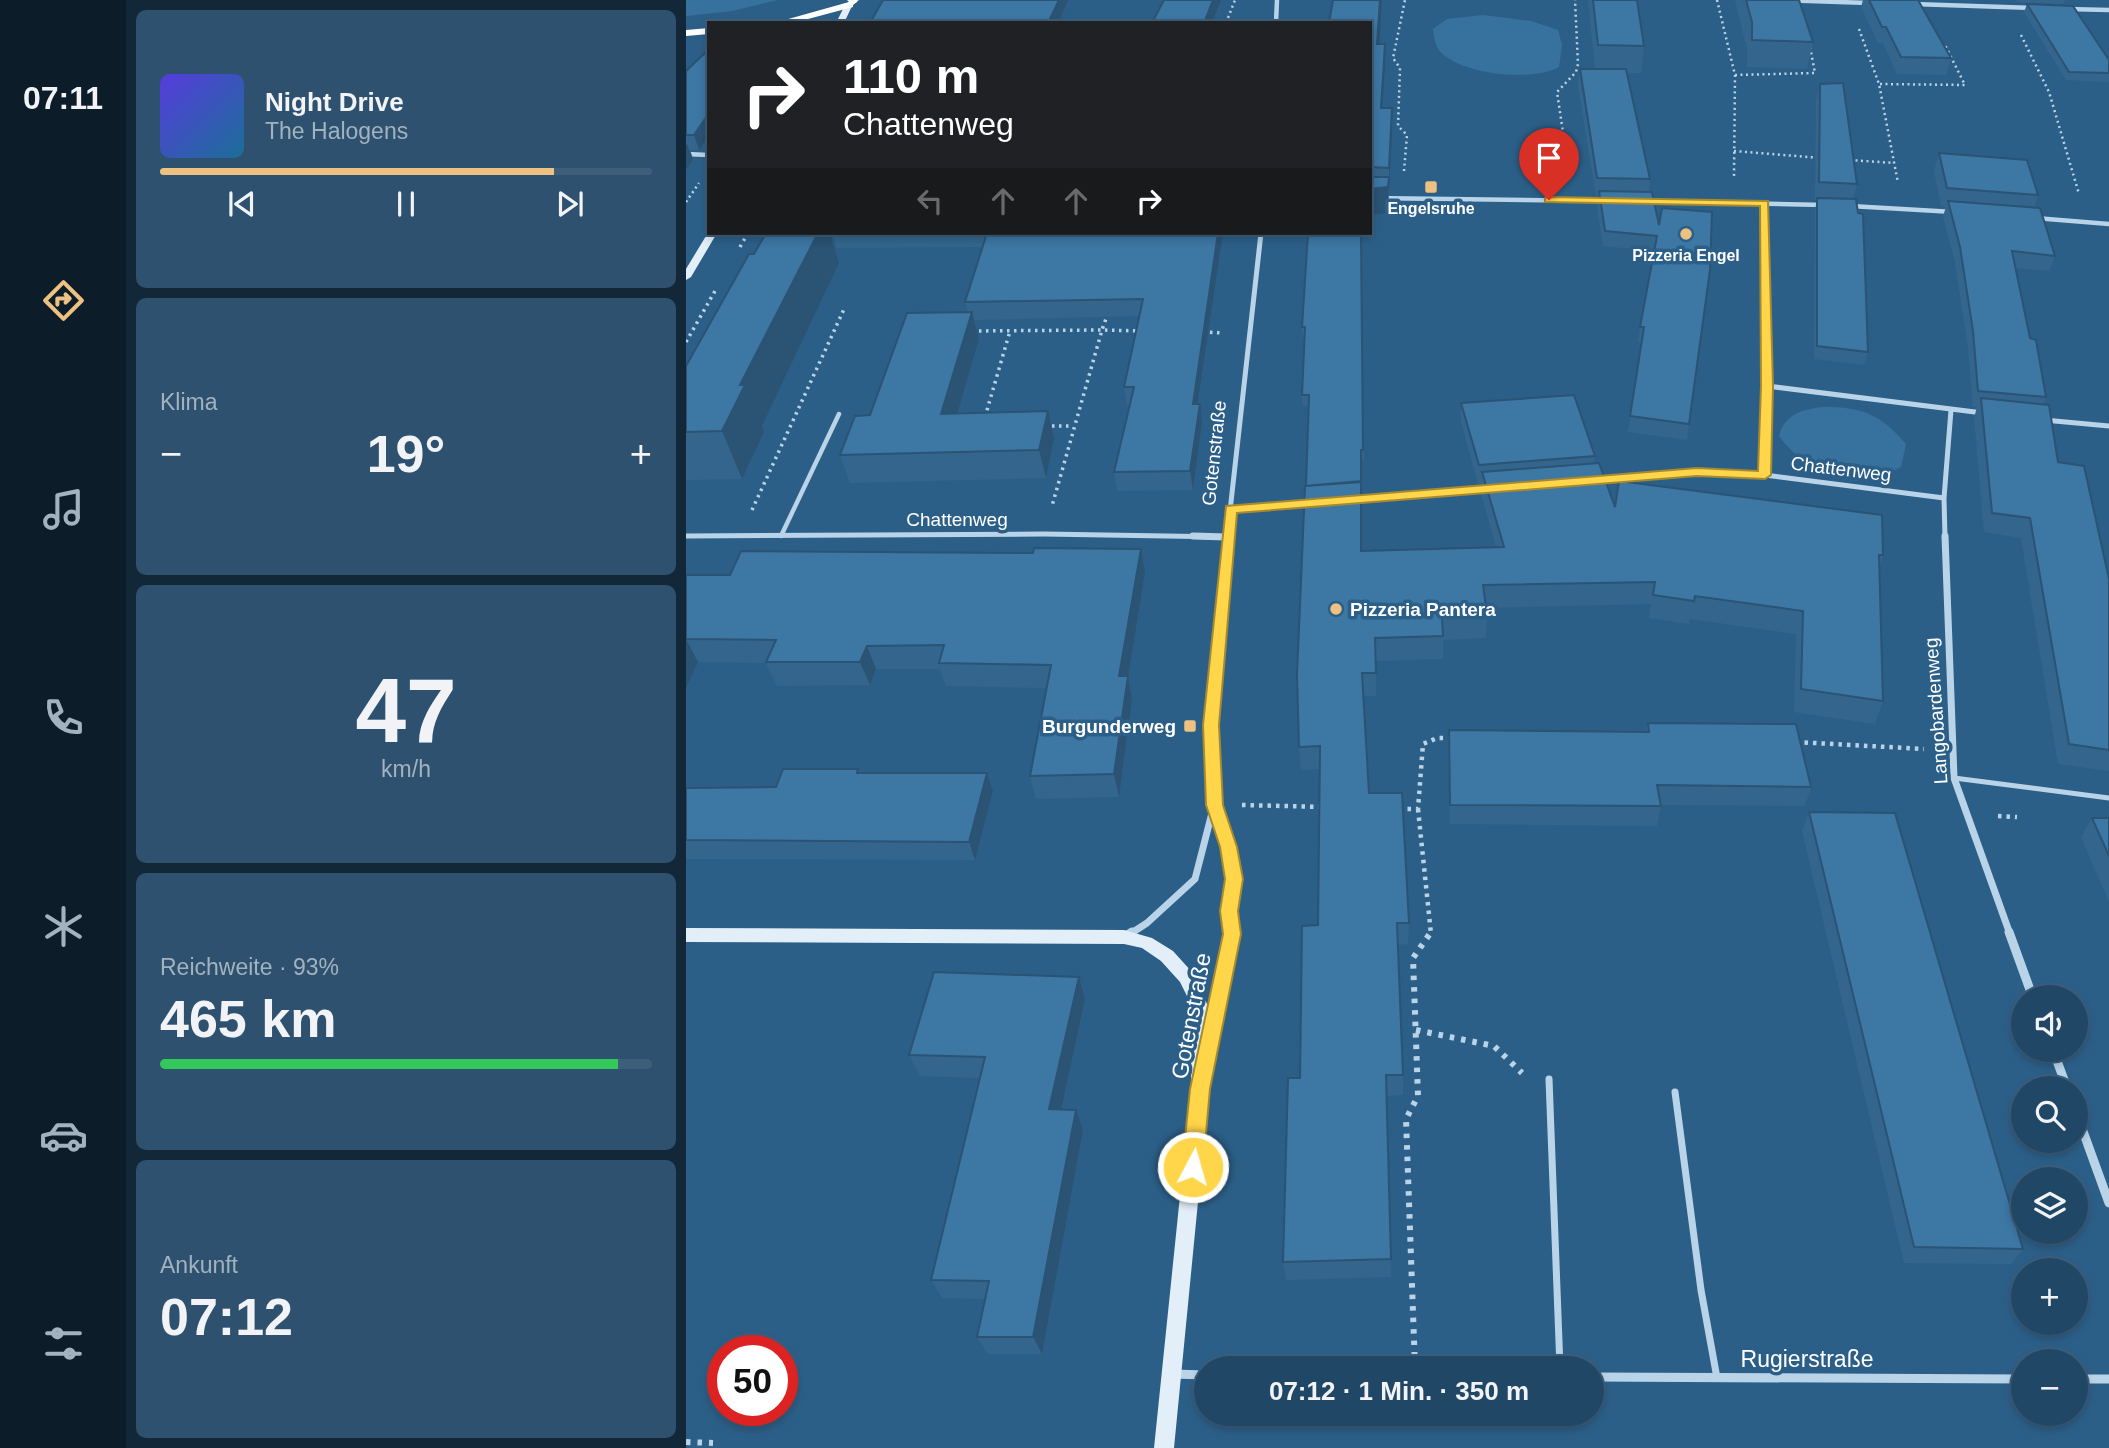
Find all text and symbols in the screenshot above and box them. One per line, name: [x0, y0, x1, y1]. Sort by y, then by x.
icon: right: [728, 49, 819, 140]
text: 110 m: [843, 49, 979, 103]
text: 07:11: [23, 80, 103, 116]
text: Night Drive: [265, 87, 404, 117]
text: Chattenweg: [843, 106, 1014, 142]
text: The Halogens: [265, 118, 408, 144]
pin: [1519, 128, 1579, 200]
icon: arrive: [1530, 139, 1568, 177]
marker: Engelsruhe: [1423, 179, 1439, 195]
icon: left: [911, 182, 949, 220]
icon: ahead: [984, 182, 1022, 220]
icon: ahead: [1057, 182, 1095, 220]
icon: right: [1130, 182, 1168, 220]
icon: previous: [223, 185, 261, 223]
icon: pause: [387, 185, 425, 223]
icon: next: [551, 185, 589, 223]
place label: Engelsruhe: [1387, 200, 1475, 217]
marker: Pizzeria Engel: [1678, 226, 1694, 242]
place label: Pizzeria Engel: [1632, 247, 1740, 264]
icon: directions: [39, 276, 88, 325]
text: Klima: [160, 389, 218, 415]
street label: Gotenstraße: [1198, 399, 1230, 507]
text: 19°: [367, 425, 445, 483]
text: −: [160, 433, 182, 475]
text: +: [630, 433, 652, 475]
street label: Chattenweg: [1789, 452, 1893, 486]
icon: music: [39, 485, 88, 534]
street label: Chattenweg: [906, 509, 1008, 530]
place label: Pizzeria Pantera: [1350, 599, 1496, 620]
marker: Pizzeria Pantera: [1328, 601, 1344, 617]
street label: Langobardenweg: [1920, 637, 1952, 785]
text: 47: [355, 660, 457, 761]
icon: phone: [39, 693, 88, 742]
place label: Burgunderweg: [1042, 716, 1176, 737]
marker: Burgunderweg: [1182, 718, 1198, 734]
text: km/h: [381, 756, 431, 782]
icon: climate: [39, 902, 88, 951]
street label: Gotenstraße: [1166, 951, 1216, 1081]
text: Reichweite · 93%: [160, 954, 339, 980]
map controls: [2011, 985, 2088, 1426]
button: sound: [2011, 985, 2088, 1062]
text: 465 km: [160, 990, 336, 1048]
button: search: [2011, 1076, 2088, 1153]
icon: car: [39, 1111, 88, 1160]
position arrow: [1156, 1130, 1230, 1204]
button: layers: [2011, 1167, 2088, 1244]
text: Ankunft: [160, 1252, 238, 1278]
button: +: [2011, 1258, 2088, 1335]
text: 07:12: [160, 1288, 293, 1346]
icon: filters: [39, 1319, 88, 1368]
speed limit sign: 50: [707, 1335, 798, 1426]
street label: Rugierstraße: [1741, 1346, 1873, 1372]
button: −: [2011, 1349, 2088, 1426]
text: 07:12 · 1 Min. · 350 m: [1269, 1376, 1529, 1406]

